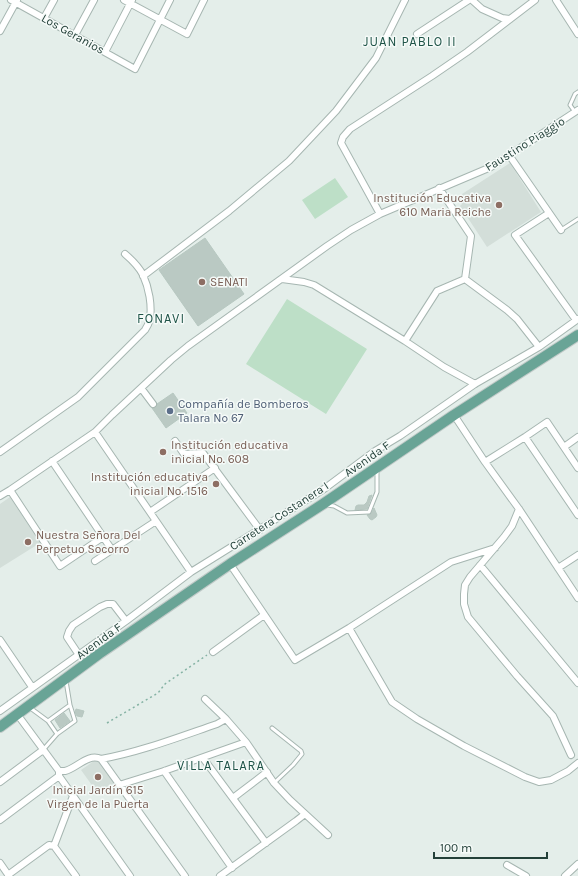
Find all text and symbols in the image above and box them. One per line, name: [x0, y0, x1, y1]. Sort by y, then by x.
street label: Los Geranios: [39, 11, 107, 57]
district label: JUAN PABLO II: [363, 34, 457, 49]
street label: Faustino Piaggio: [483, 114, 567, 174]
place label: Institución Educativa 610 Maria Reiche: [373, 191, 491, 219]
marker: Institución Educativa 610 Maria Reiche: [494, 200, 504, 210]
place label: SENATI: [210, 275, 248, 289]
marker: SENATI: [197, 277, 207, 287]
district label: FONAVI: [137, 311, 185, 326]
place label: Compañía de Bomberos Talara Nº 67: [178, 397, 309, 425]
marker: Compañía de Bomberos Talara Nº 67: [165, 406, 175, 416]
place label: Institución educativa inicial No. 608: [171, 438, 288, 466]
street label: Avenida F: [341, 438, 393, 480]
marker: Institución educativa inicial No. 608: [158, 447, 168, 457]
place label: Institución educativa inicial No. 1516: [91, 470, 208, 498]
marker: Institución educativa inicial No. 1516: [211, 479, 221, 489]
street label: Carretera Costanera I: [227, 479, 331, 553]
place label: Nuestra Señora Del Perpetuo Socorro: [36, 528, 141, 556]
marker: Nuestra Señora Del Perpetuo Socorro: [23, 537, 33, 547]
street label: Avenida F: [74, 620, 124, 662]
district label: VILLA TALARA: [177, 758, 265, 773]
marker: Inicial Jardín 615 Virgen de la Puerta: [93, 772, 103, 782]
place label: Inicial Jardín 615 Virgen de la Puerta: [47, 783, 149, 811]
scale bar: [434, 834, 547, 860]
text: 100 m: [440, 841, 472, 855]

